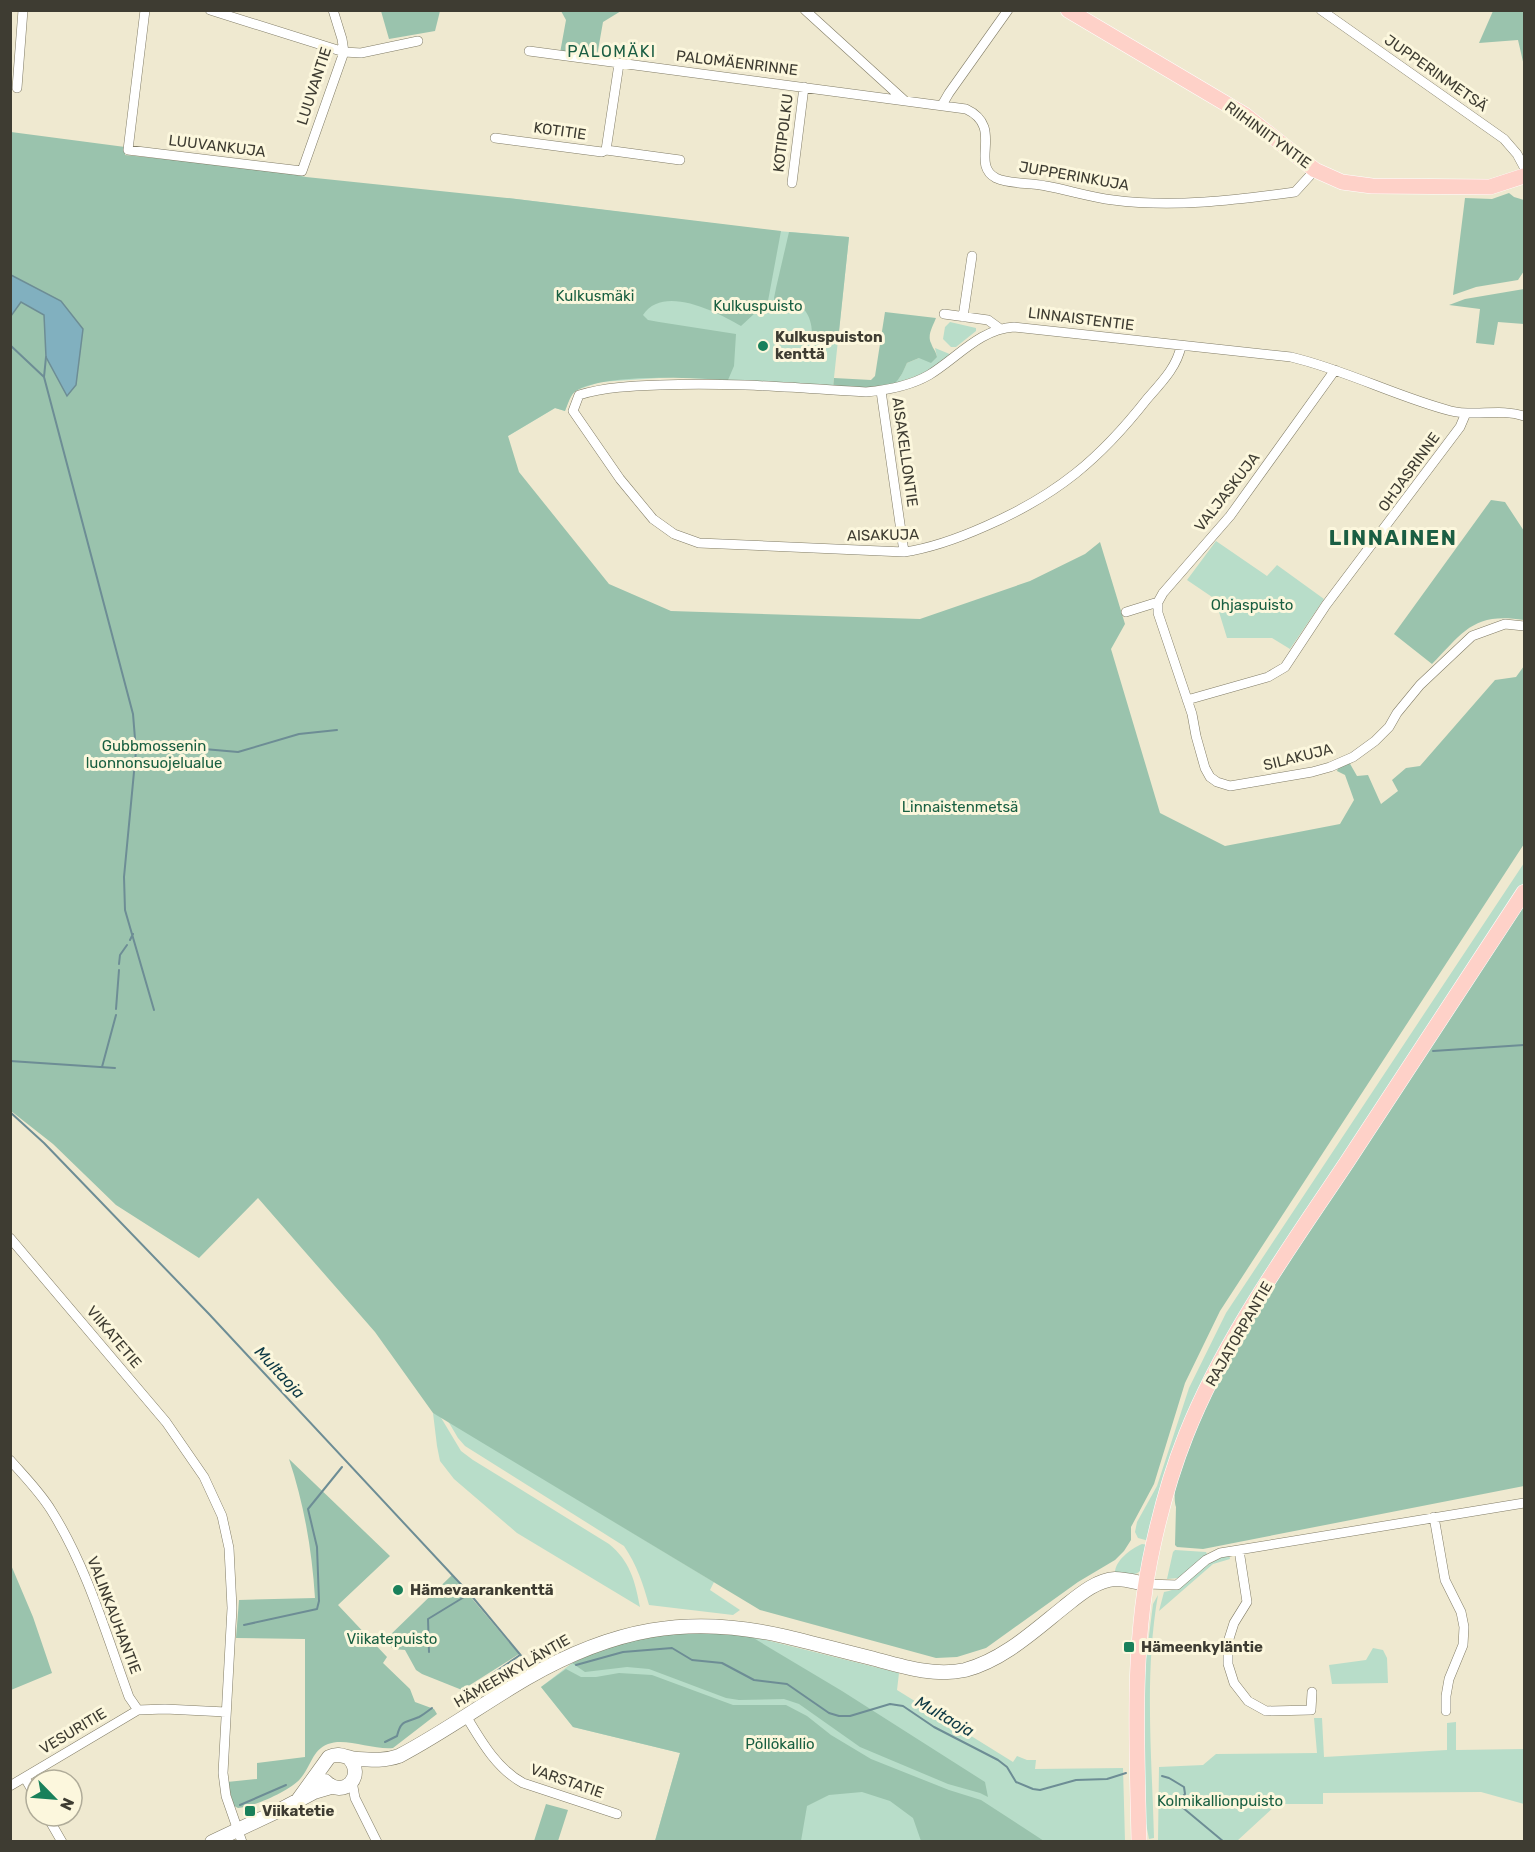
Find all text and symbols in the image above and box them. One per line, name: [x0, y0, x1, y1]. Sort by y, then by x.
street label: JUPPERINMETSÄ: [1381, 31, 1491, 115]
district label: PALOMÄKI: [567, 42, 657, 61]
street label: LUUVANTIE: [293, 45, 335, 127]
street label: PALOMÄENRINNE: [675, 47, 799, 79]
street label: KOTIPOLKU: [769, 93, 797, 173]
street label: RIIHINIITYNTIE: [1221, 98, 1315, 172]
street label: KOTITIE: [532, 118, 588, 144]
street label: LUUVANKUJA: [167, 131, 267, 161]
street label: JUPPERINKUJA: [1017, 157, 1131, 195]
park label: Kulkusmäki: [556, 287, 634, 305]
park label: Kulkuspuisto: [713, 297, 803, 315]
street label: LINNAISTENTIE: [1027, 304, 1135, 334]
place label: Kulkuspuiston kenttä: [775, 328, 883, 363]
marker: Kulkuspuiston kenttä: [756, 339, 770, 353]
street label: AISAKELLONTIE: [888, 396, 922, 508]
street label: OHJASRINNE: [1374, 429, 1444, 515]
street label: VALJASKUJA: [1191, 449, 1263, 535]
street label: AISAKUJA: [847, 525, 919, 545]
district label: LINNAINEN: [1329, 525, 1457, 550]
park label: Ohjaspuisto: [1211, 596, 1293, 614]
park label: Gubbmossenin luonnonsuojelualue: [86, 737, 222, 772]
street label: SILAKUJA: [1261, 740, 1335, 774]
park label: Linnaistenmetsä: [902, 798, 1018, 816]
street label: RAJATORPANTIE: [1202, 1278, 1276, 1390]
street label: VIIKATETIE: [83, 1302, 145, 1372]
water label: Multaoja: [251, 1342, 309, 1402]
street label: VALINKAUHANTIE: [83, 1554, 145, 1676]
place label: Hämevaarankenttä: [410, 1581, 554, 1599]
marker: Hämevaarankenttä: [391, 1583, 405, 1597]
park label: Viikatepuisto: [347, 1630, 437, 1648]
street label: HÄMEENKYLÄNTIE: [451, 1631, 573, 1711]
place label: Hämeenkyläntie: [1141, 1638, 1263, 1656]
marker: Hämeenkyläntie: [1122, 1640, 1136, 1654]
water label: Multaoja: [912, 1692, 977, 1741]
street label: VESURITIE: [36, 1704, 110, 1758]
park label: Pöllökallio: [745, 1735, 815, 1753]
street label: VARSTATIE: [528, 1760, 606, 1802]
north arrow: [24, 1768, 84, 1828]
park label: Kolmikallionpuisto: [1157, 1792, 1283, 1810]
text: N: [56, 1795, 78, 1813]
place label: Viikatetie: [262, 1802, 334, 1820]
marker: Viikatetie: [243, 1804, 257, 1818]

